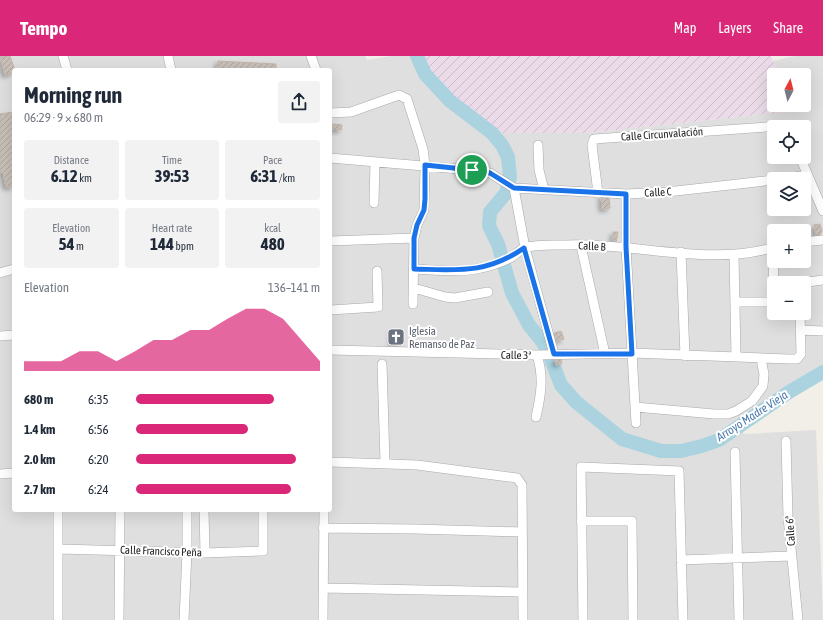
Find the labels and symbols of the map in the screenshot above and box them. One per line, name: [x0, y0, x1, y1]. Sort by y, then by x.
north arrow: [767, 68, 811, 112]
street label: Calle Circunvalación: [620, 125, 704, 143]
pin: [455, 153, 489, 187]
street label: Calle C: [644, 185, 672, 199]
street label: Calle B: [578, 239, 607, 253]
place label: Iglesia Remanso de Paz: [409, 325, 474, 350]
church icon: Iglesia Remanso de Paz: [386, 327, 406, 347]
street label: Calle 3ª: [501, 349, 531, 361]
water label: Arroyo Madre Vieja: [713, 388, 791, 445]
street label: Calle 6ª: [783, 515, 797, 547]
street label: Calle Francisco Peña: [120, 544, 202, 558]

